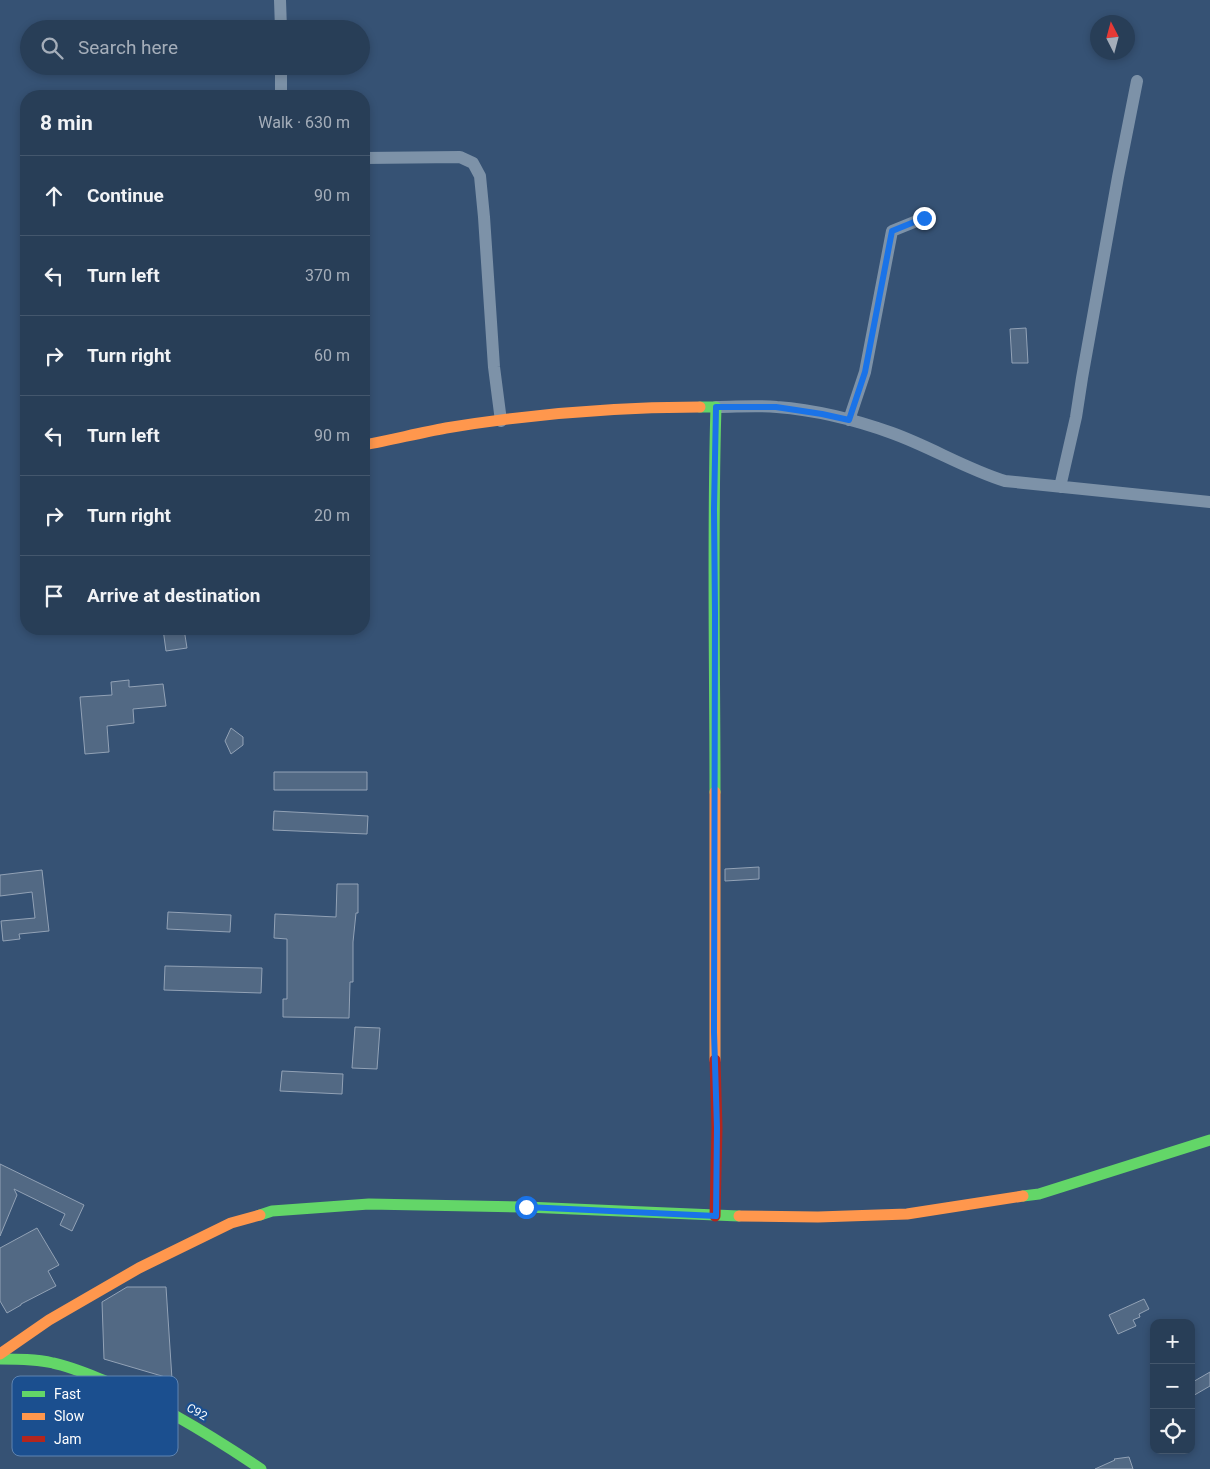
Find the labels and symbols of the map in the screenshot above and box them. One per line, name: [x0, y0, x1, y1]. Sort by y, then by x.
north arrow: [1090, 15, 1135, 60]
route end: [913, 207, 936, 230]
route start: [515, 1196, 538, 1219]
legend: [12, 1376, 178, 1456]
text: Fast: [54, 1386, 81, 1402]
street label: C92: [184, 1401, 210, 1423]
text: Slow: [54, 1408, 85, 1424]
text: Jam: [54, 1431, 82, 1447]

